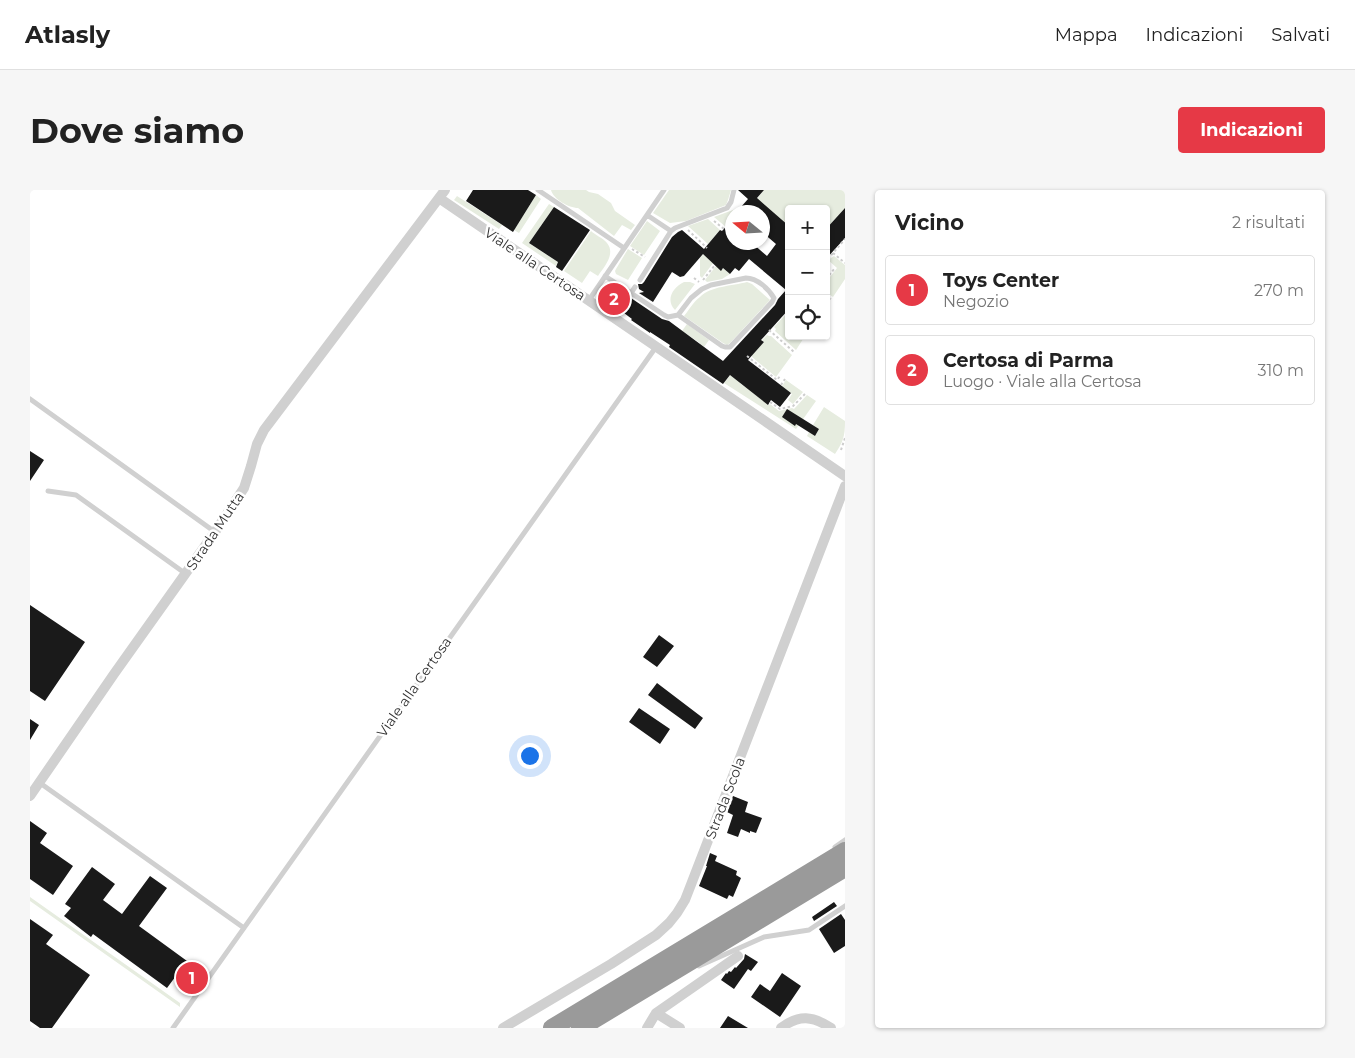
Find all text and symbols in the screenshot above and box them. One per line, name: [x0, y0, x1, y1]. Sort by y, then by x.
text: Atlasly: [25, 20, 110, 49]
text: Mappa: [1055, 24, 1118, 46]
text: Indicazioni: [1146, 24, 1243, 46]
text: Salvati: [1271, 24, 1330, 46]
button: Indicazioni: [1178, 107, 1325, 153]
text: Dove siamo: [30, 109, 244, 152]
north arrow: [725, 205, 770, 250]
map controls: [785, 205, 830, 340]
button: +: [785, 205, 830, 250]
text: Vicino: [895, 210, 964, 235]
text: 2 risultati: [1232, 213, 1305, 232]
street label: Viale alla Certosa: [481, 223, 589, 305]
button: −: [785, 250, 830, 295]
text: Toys Center: [943, 269, 1059, 292]
pin: 2: [598, 280, 630, 318]
text: 1: [909, 281, 915, 300]
text: 270 m: [1254, 281, 1304, 300]
text: Negozio: [943, 292, 1009, 311]
button: locate: [785, 295, 830, 340]
text: Certosa di Parma: [943, 349, 1114, 372]
text: 2: [907, 361, 917, 380]
text: 310 m: [1257, 361, 1304, 380]
text: Luogo · Viale alla Certosa: [943, 372, 1142, 391]
street label: Strada Mutta: [182, 488, 248, 574]
street label: Viale alla Certosa: [373, 633, 455, 741]
your location: [517, 743, 543, 769]
street label: Strada Scola: [701, 755, 749, 841]
pin: 1: [176, 959, 208, 997]

